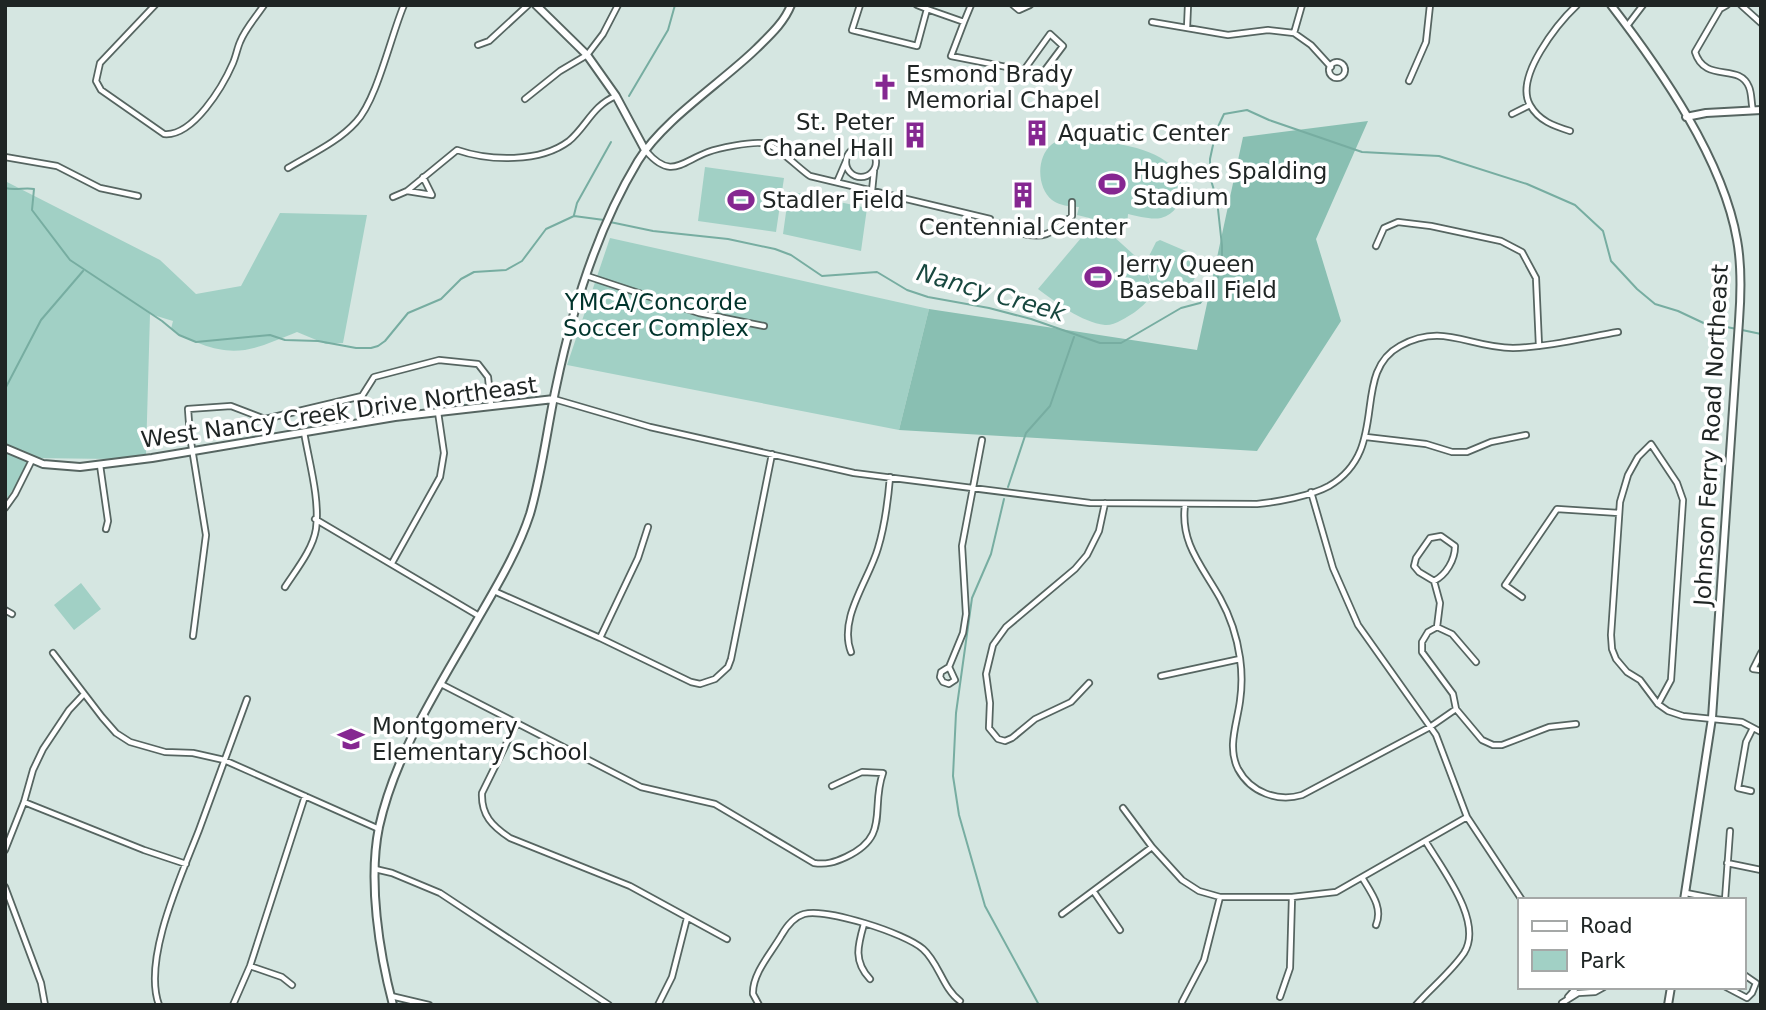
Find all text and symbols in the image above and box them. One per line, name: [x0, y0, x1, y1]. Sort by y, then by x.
place label: Esmond Brady Memorial Chapel: [906, 61, 1100, 113]
church icon: Esmond Brady Memorial Chapel: [870, 72, 900, 102]
place label: St. Peter Chanel Hall: [763, 109, 895, 161]
building icon: Aquatic Center: [1022, 118, 1052, 148]
building icon: St. Peter Chanel Hall: [900, 120, 930, 150]
place label: Aquatic Center: [1058, 120, 1230, 146]
place label: Hughes Spalding Stadium: [1133, 158, 1327, 210]
sports icon: Hughes Spalding Stadium: [1097, 169, 1127, 199]
building icon: Centennial Center: [1008, 180, 1038, 210]
sports icon: Stadler Field: [726, 185, 756, 215]
place label: Stadler Field: [762, 187, 905, 213]
place label: Centennial Center: [919, 214, 1128, 240]
place label: Jerry Queen Baseball Field: [1117, 251, 1277, 303]
water label: Nancy Creek: [914, 258, 1069, 328]
sports icon: Jerry Queen Baseball Field: [1083, 262, 1113, 292]
street label: Johnson Ferry Road Northeast: [1689, 263, 1733, 608]
park label: YMCA/Concorde Soccer Complex: [563, 289, 749, 341]
street label: West Nancy Creek Drive Northeast: [139, 371, 539, 453]
place label: Montgomery Elementary School: [372, 713, 588, 765]
school or university icon: Montgomery Elementary School: [336, 724, 366, 754]
legend: [1518, 898, 1745, 989]
text: Road: [1580, 914, 1633, 938]
text: Park: [1580, 949, 1626, 973]

